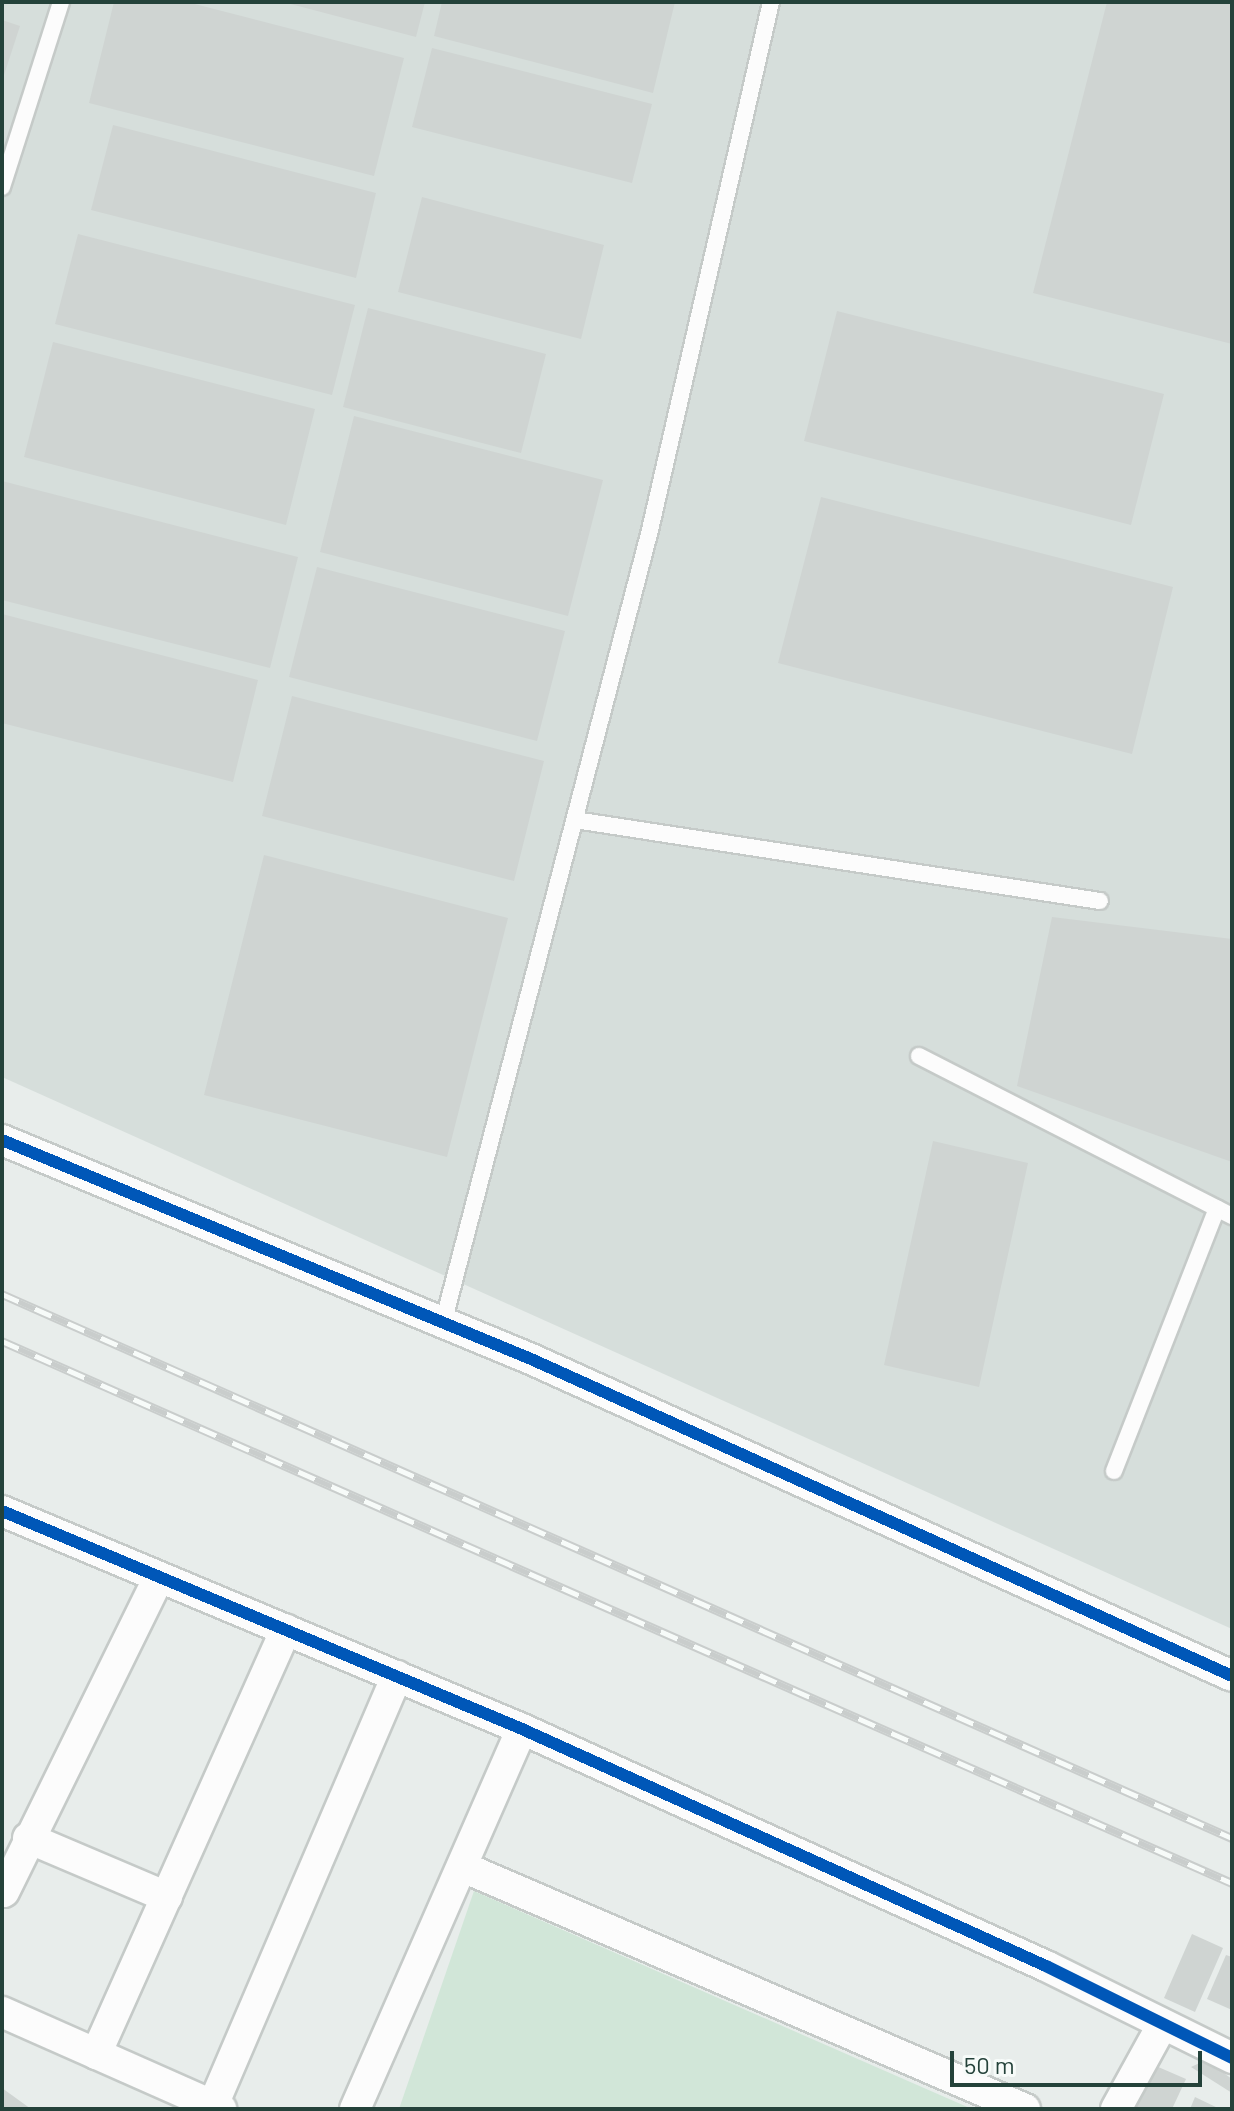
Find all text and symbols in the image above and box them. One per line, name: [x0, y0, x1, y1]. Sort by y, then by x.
scale bar: [954, 2035, 1206, 2085]
text: 50 m: [964, 2050, 1015, 2079]

